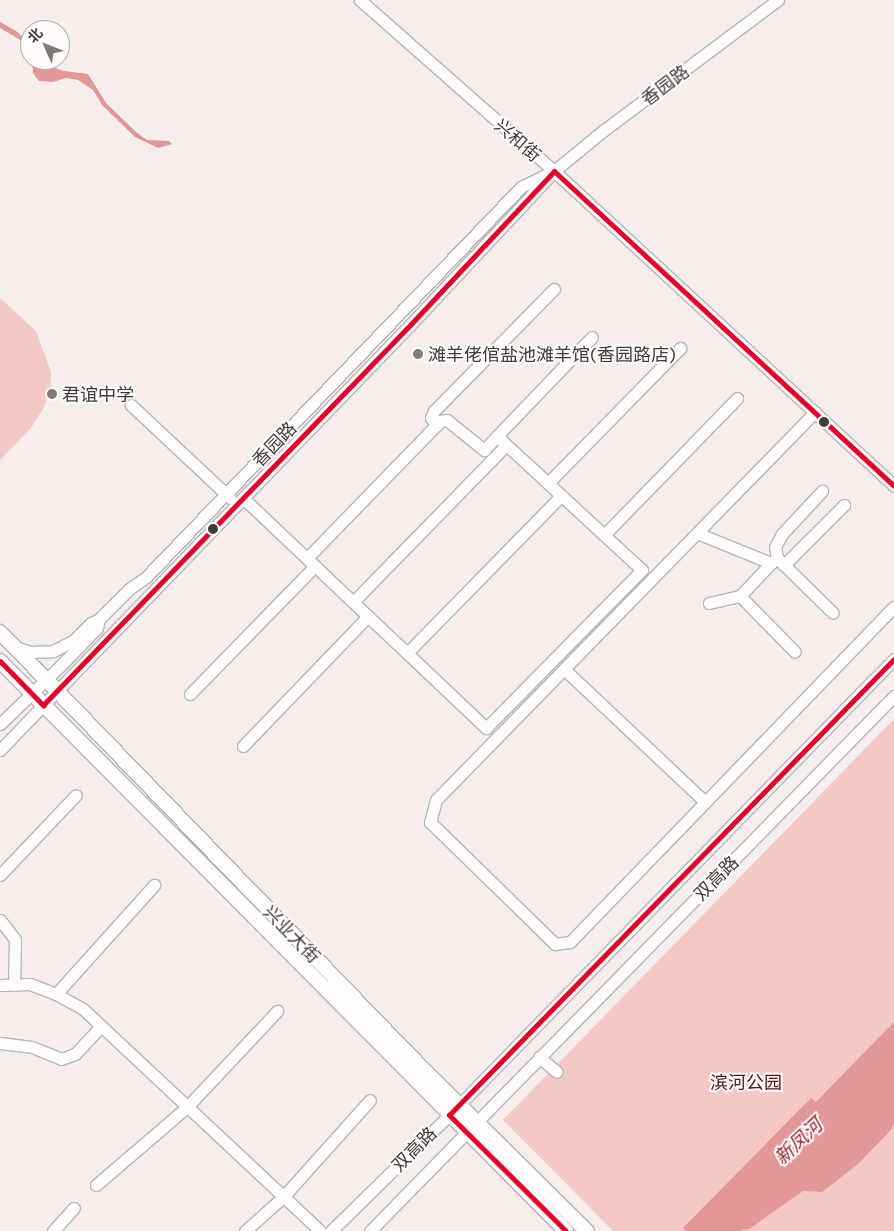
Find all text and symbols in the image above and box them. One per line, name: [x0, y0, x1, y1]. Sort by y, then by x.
north arrow: [20, 20, 70, 70]
text: 北: [24, 24, 46, 46]
street label: 香园路: [637, 60, 693, 110]
street label: 兴和街: [491, 114, 545, 166]
place label: 滩羊佬倌盐池滩羊馆(香园路店): [428, 343, 676, 365]
marker: 滩羊佬倌盐池滩羊馆(香园路店): [412, 348, 424, 360]
place label: 君谊中学: [62, 383, 134, 405]
marker: 君谊中学: [46, 388, 58, 400]
street label: 香园路: [247, 417, 301, 471]
unlabelled marker: [819, 417, 829, 427]
unlabelled marker: [208, 524, 218, 534]
street label: 双高路: [689, 851, 743, 905]
street label: 兴业大街: [259, 901, 325, 967]
park label: 滨河公园: [710, 1071, 782, 1093]
water label: 新凤河: [769, 1113, 827, 1169]
street label: 双高路: [387, 1122, 441, 1176]

